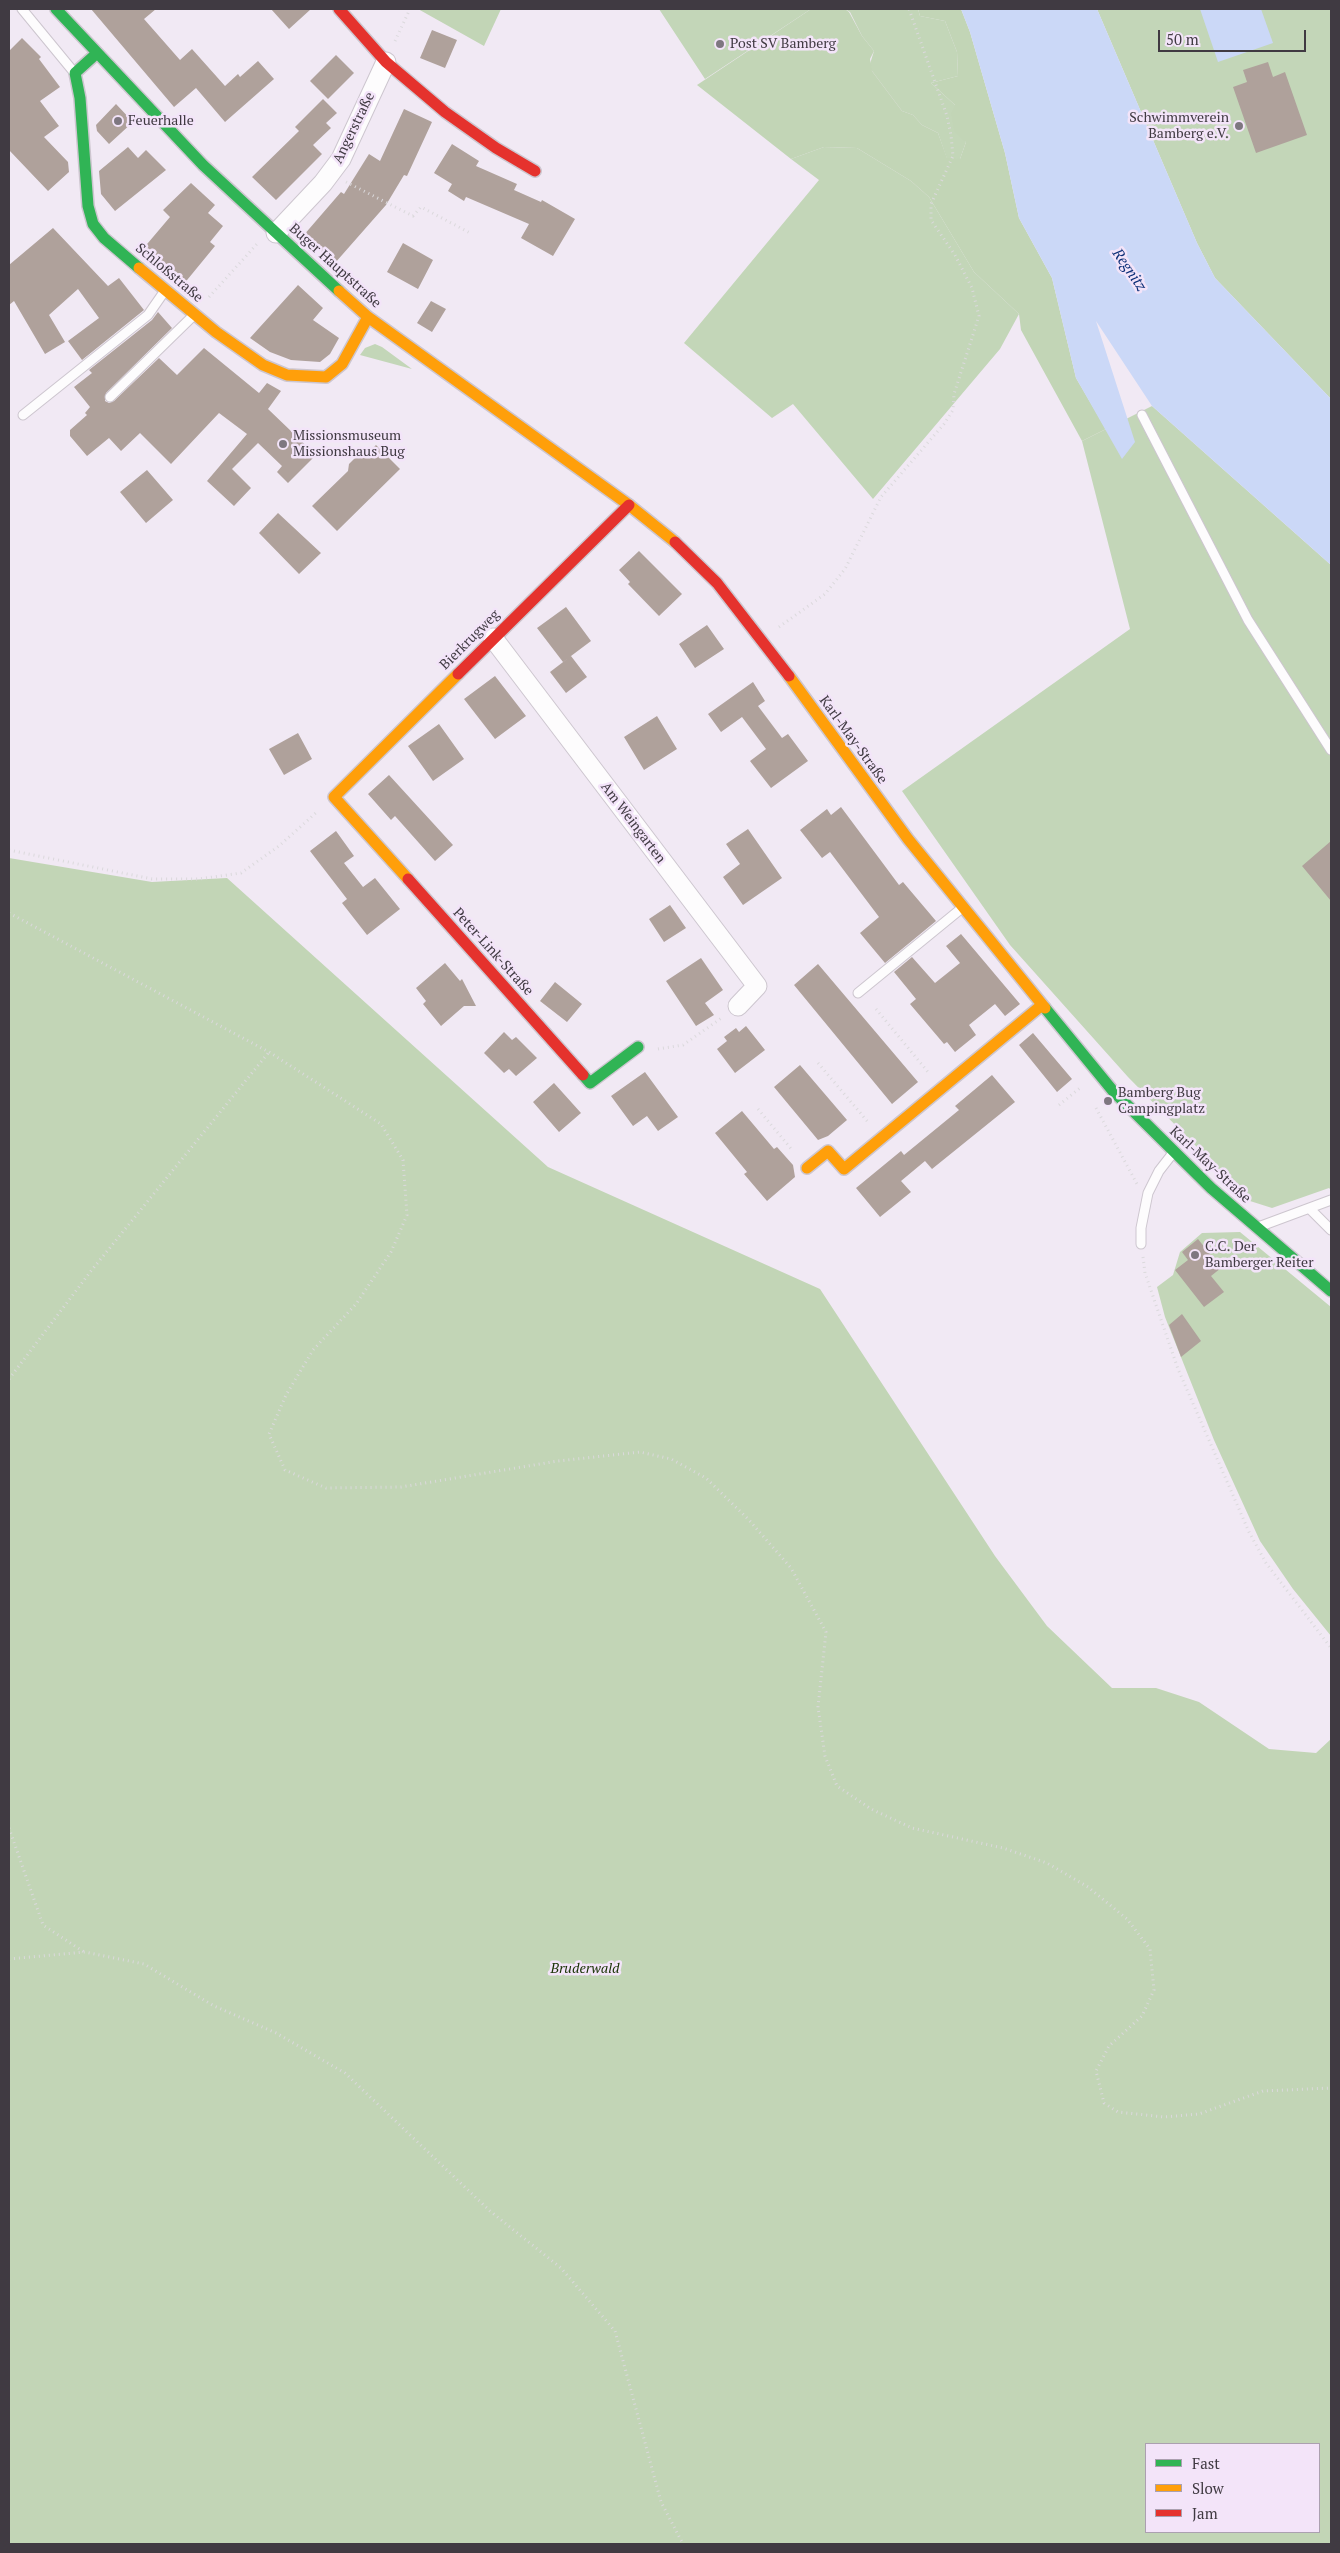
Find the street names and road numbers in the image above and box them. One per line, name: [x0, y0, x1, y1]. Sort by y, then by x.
street label: Angerstraße: [329, 90, 379, 166]
street label: Buger Hauptstraße: [286, 220, 384, 312]
street label: Schloßstraße: [132, 240, 206, 306]
street label: Bierkrugweg: [437, 607, 503, 673]
street label: Karl-May-Straße: [815, 693, 891, 787]
street label: Am Weingarten: [597, 779, 669, 867]
street label: Peter-Link-Straße: [449, 905, 537, 999]
street label: Karl-May-Straße: [1166, 1123, 1254, 1207]

